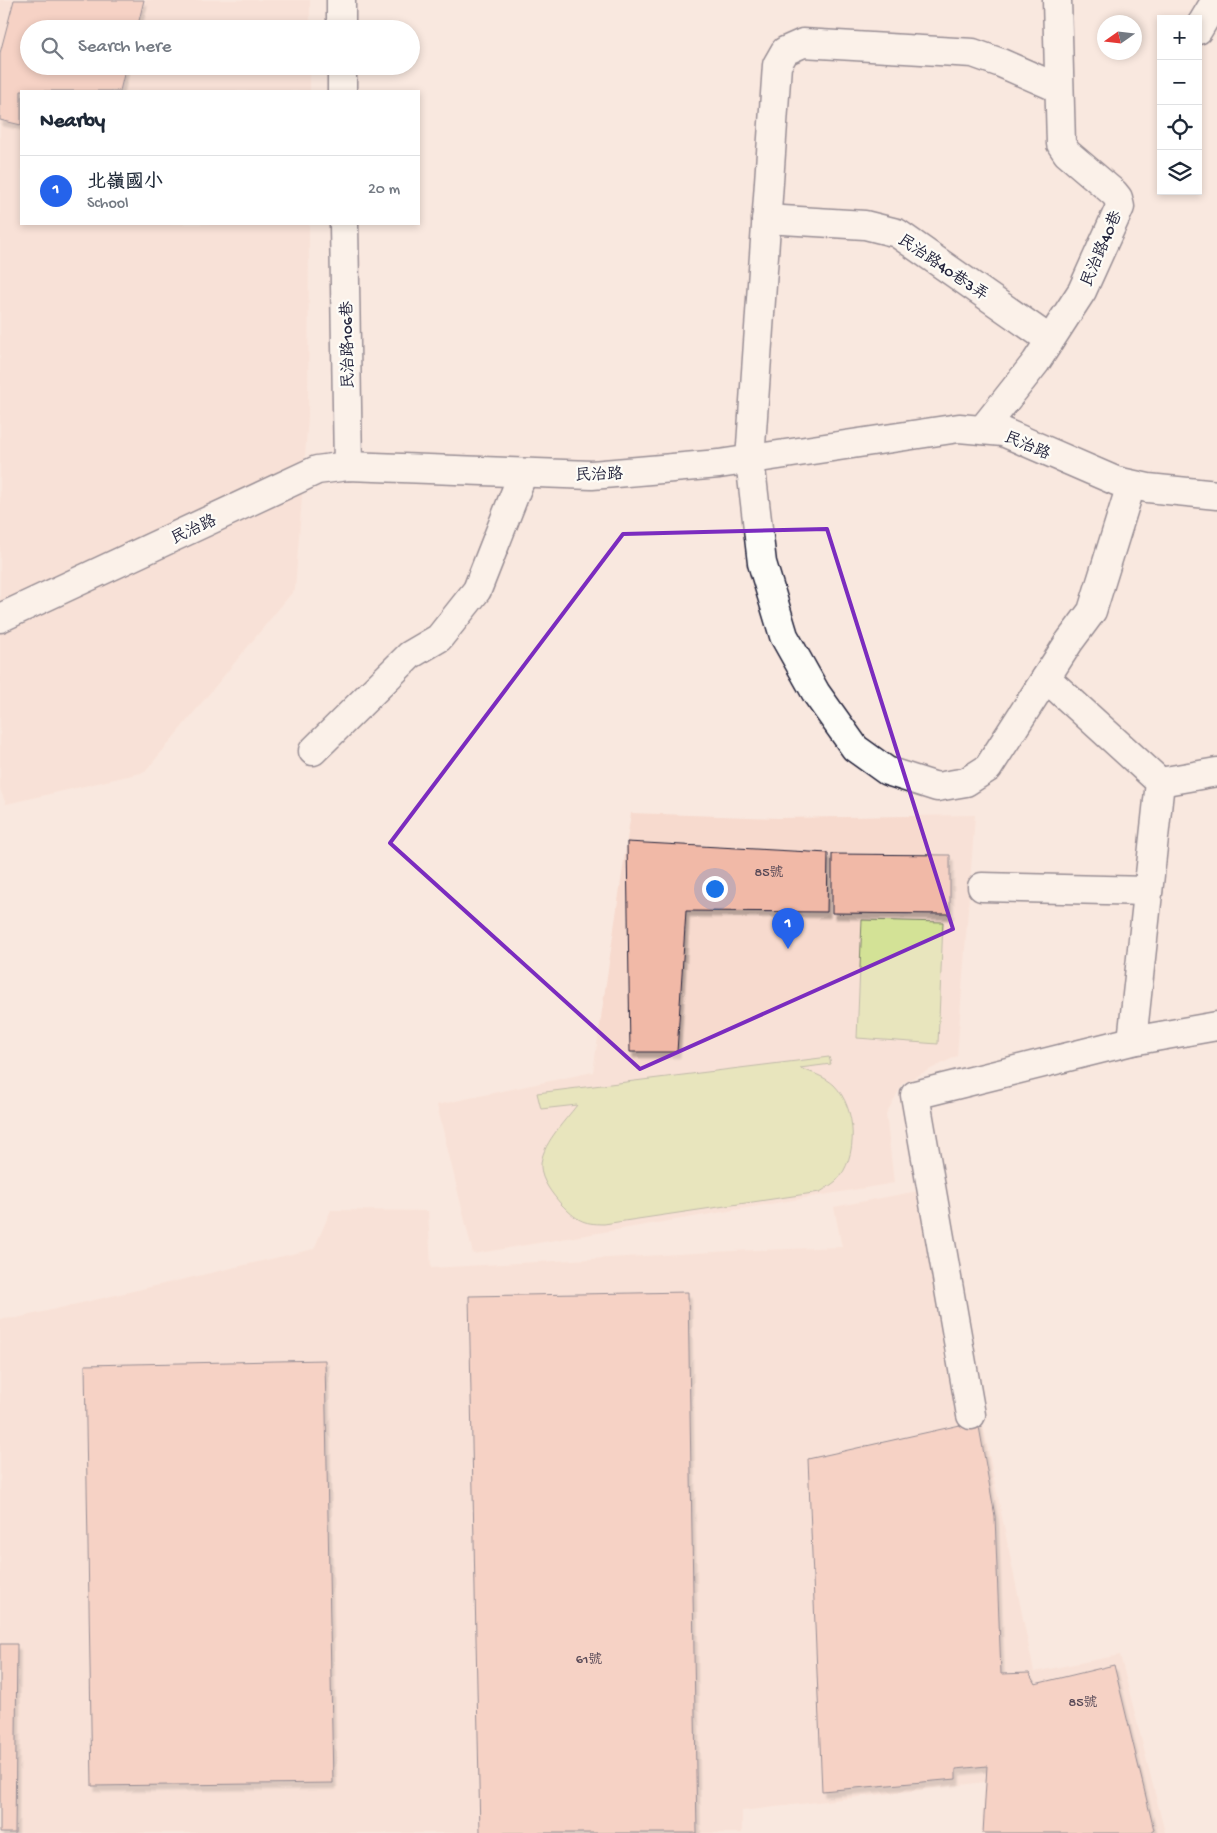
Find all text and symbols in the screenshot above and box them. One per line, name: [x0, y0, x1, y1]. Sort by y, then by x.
north arrow: [1097, 15, 1142, 60]
map controls: [1157, 15, 1202, 195]
button: +: [1157, 15, 1202, 60]
search box: [20, 20, 420, 75]
icon: search: [38, 34, 66, 62]
text: Search here: [78, 36, 172, 59]
button: −: [1157, 60, 1202, 105]
button: locate: [1157, 105, 1202, 150]
text: Nearby: [40, 110, 105, 135]
button: layers: [1157, 150, 1202, 195]
text: 北嶺國小: [87, 172, 163, 195]
text: 1: [53, 181, 59, 200]
text: 20 m: [368, 181, 400, 200]
text: School: [87, 195, 129, 214]
street label: 民治路40巷: [1077, 208, 1128, 290]
street label: 民治路40巷3弄: [893, 230, 992, 306]
street label: 民治路106巷: [337, 301, 360, 389]
street label: 民治路: [1001, 427, 1053, 465]
street label: 民治路: [575, 464, 623, 487]
street label: 民治路: [168, 511, 220, 550]
house number: 85號: [754, 865, 784, 882]
your location: [702, 876, 728, 902]
pin: 1: [772, 908, 804, 949]
house number: 61號: [576, 1652, 602, 1669]
house number: 85號: [1068, 1695, 1098, 1712]

